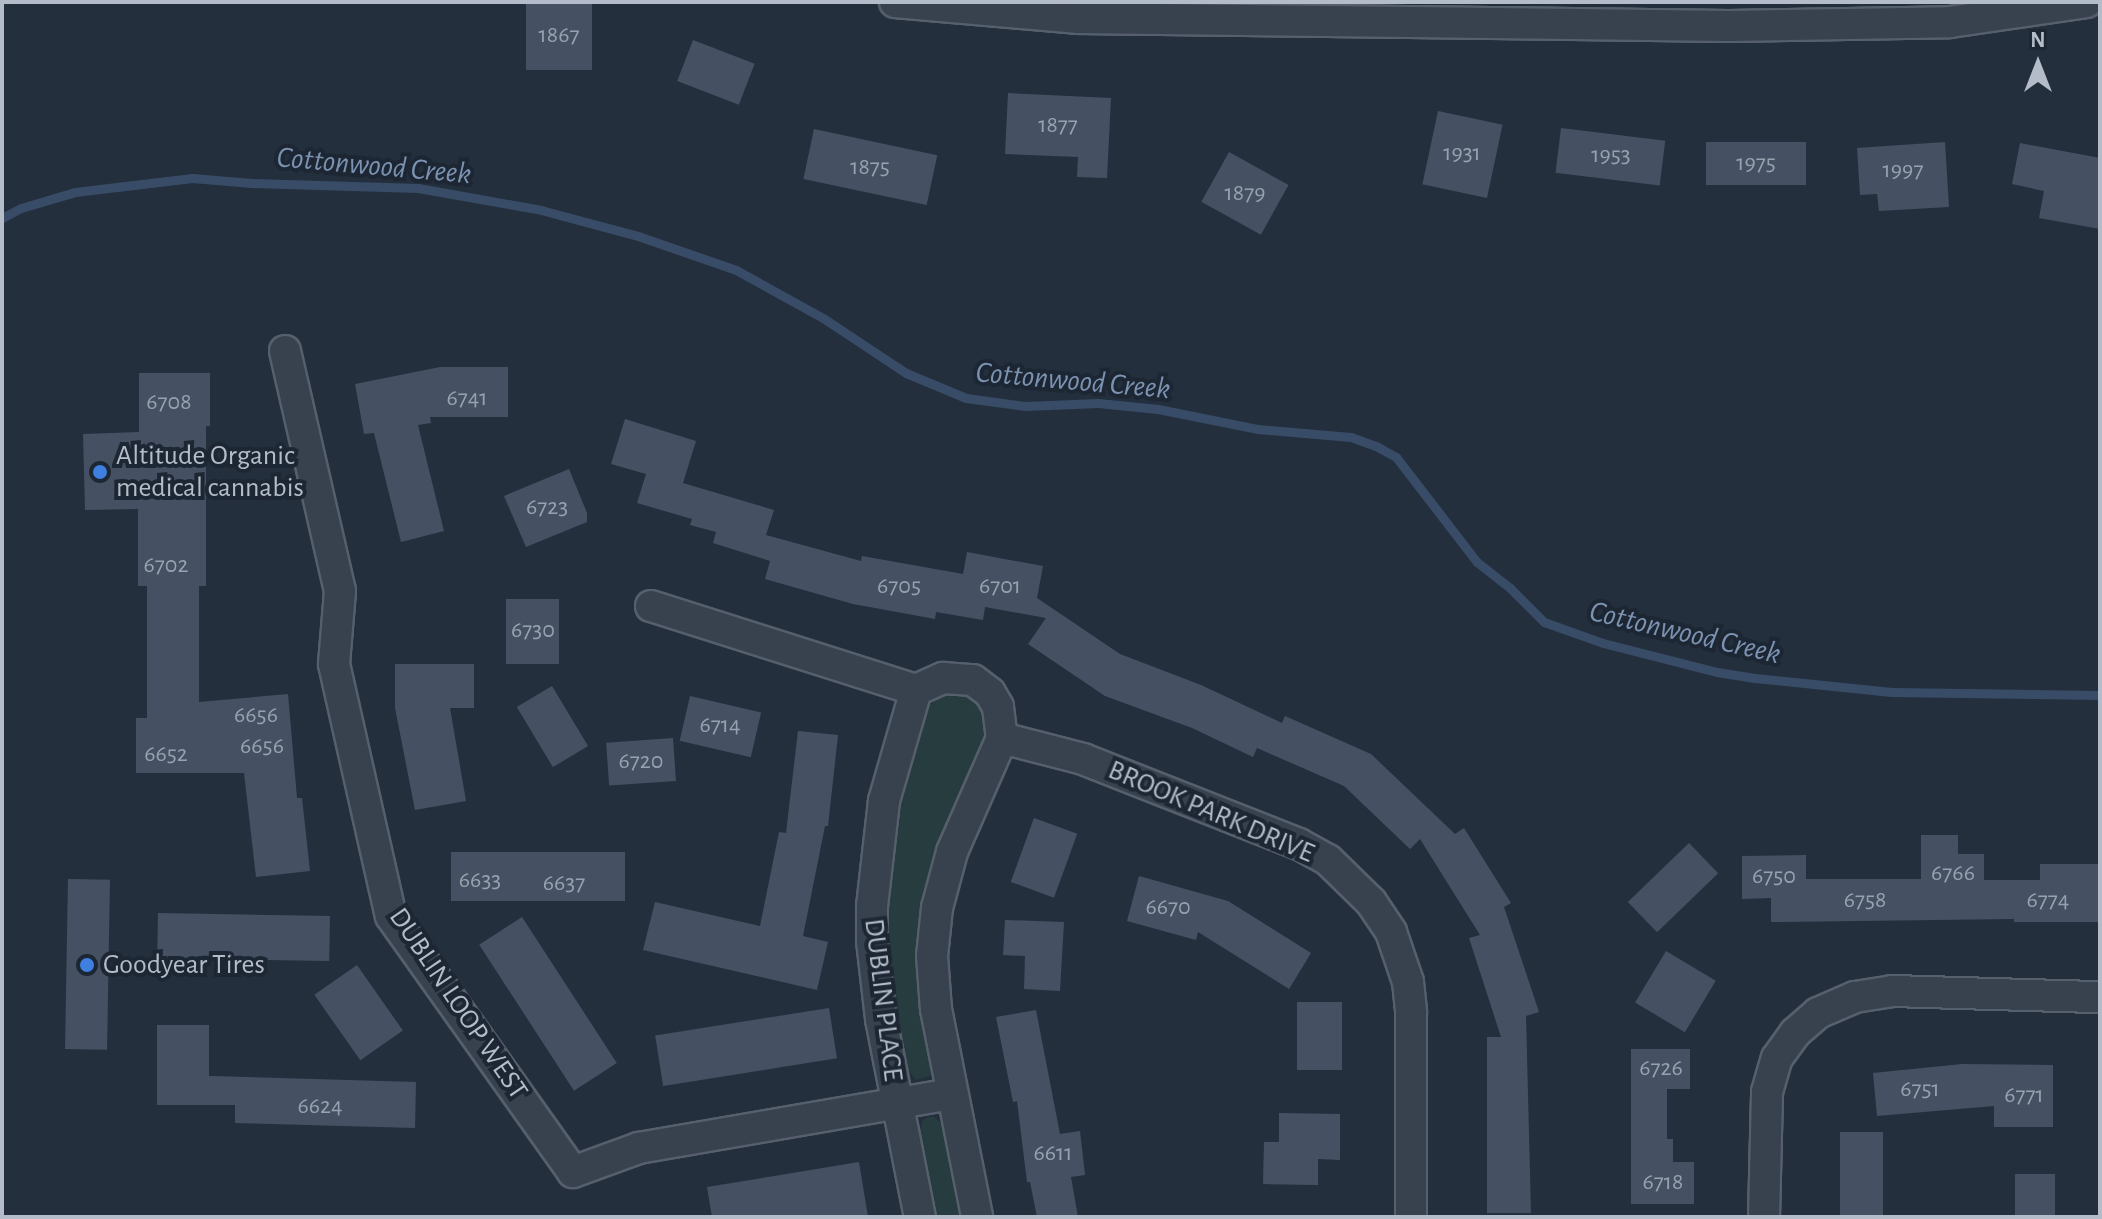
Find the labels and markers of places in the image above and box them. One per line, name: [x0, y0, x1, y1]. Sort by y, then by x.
place label: Altitude Organic medical cannabis: [116, 439, 304, 505]
marker: Altitude Organic medical cannabis: [91, 463, 109, 481]
place label: Goodyear Tires: [103, 948, 265, 982]
marker: Goodyear Tires: [78, 956, 96, 974]

